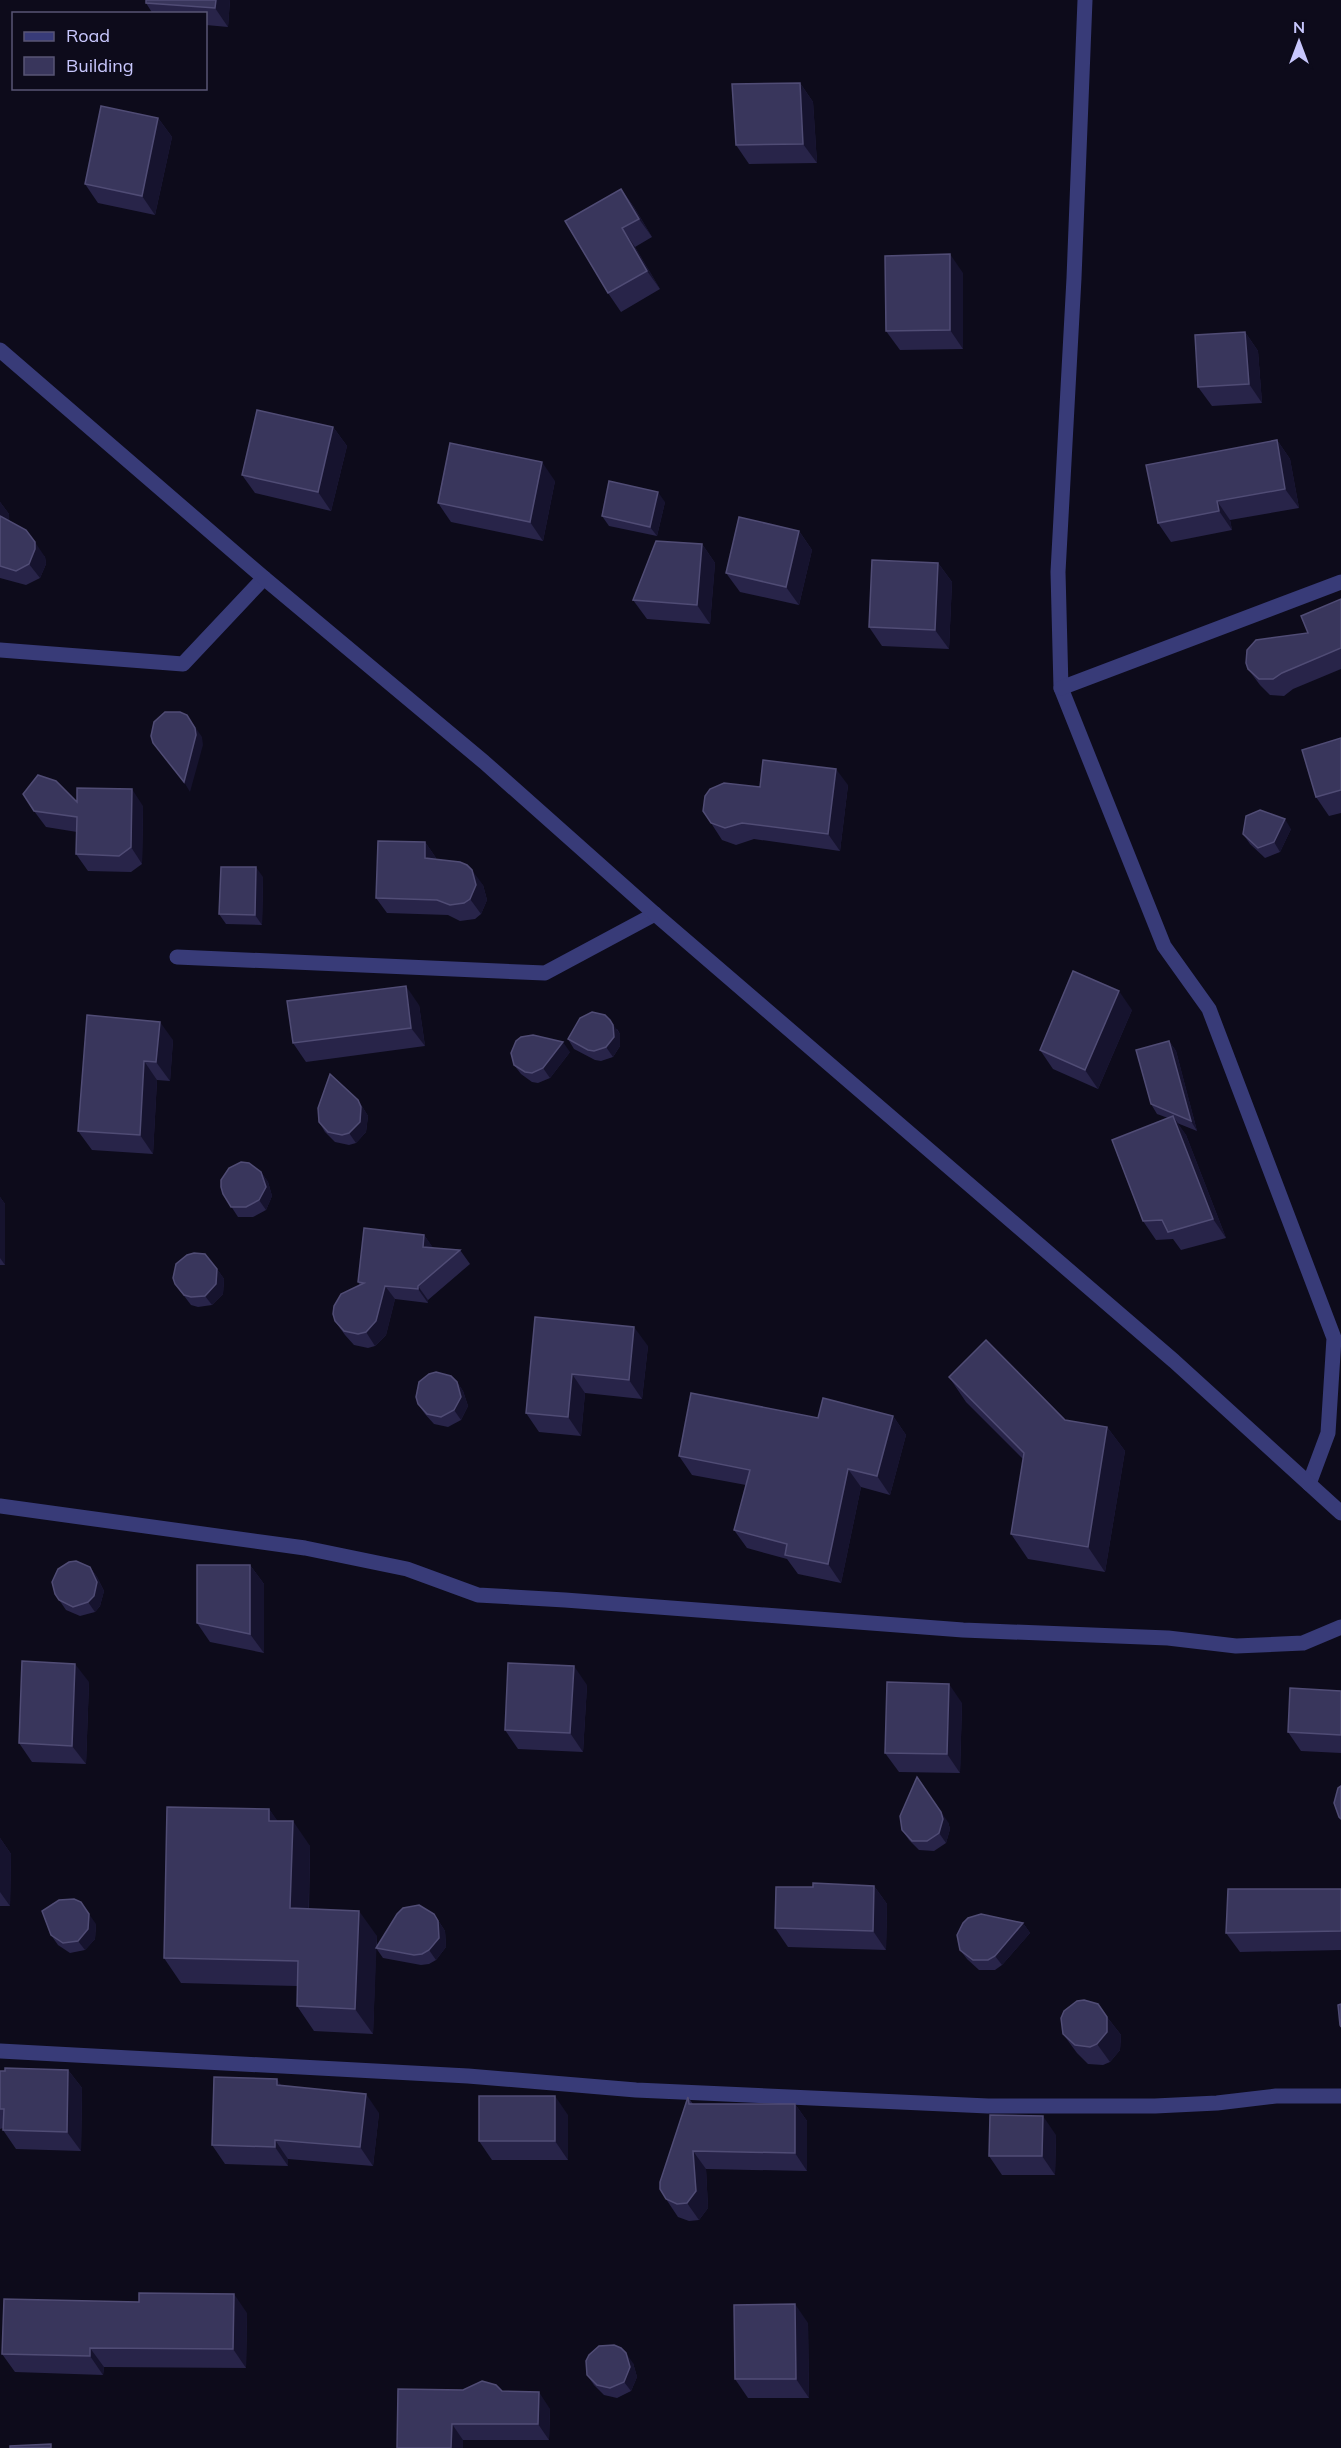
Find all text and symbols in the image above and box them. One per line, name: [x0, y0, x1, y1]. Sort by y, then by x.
legend: [12, 12, 207, 90]
north arrow: [1269, 12, 1329, 72]
text: N: [1293, 17, 1305, 37]
text: Road: [66, 24, 110, 47]
text: Building: [66, 54, 134, 77]

